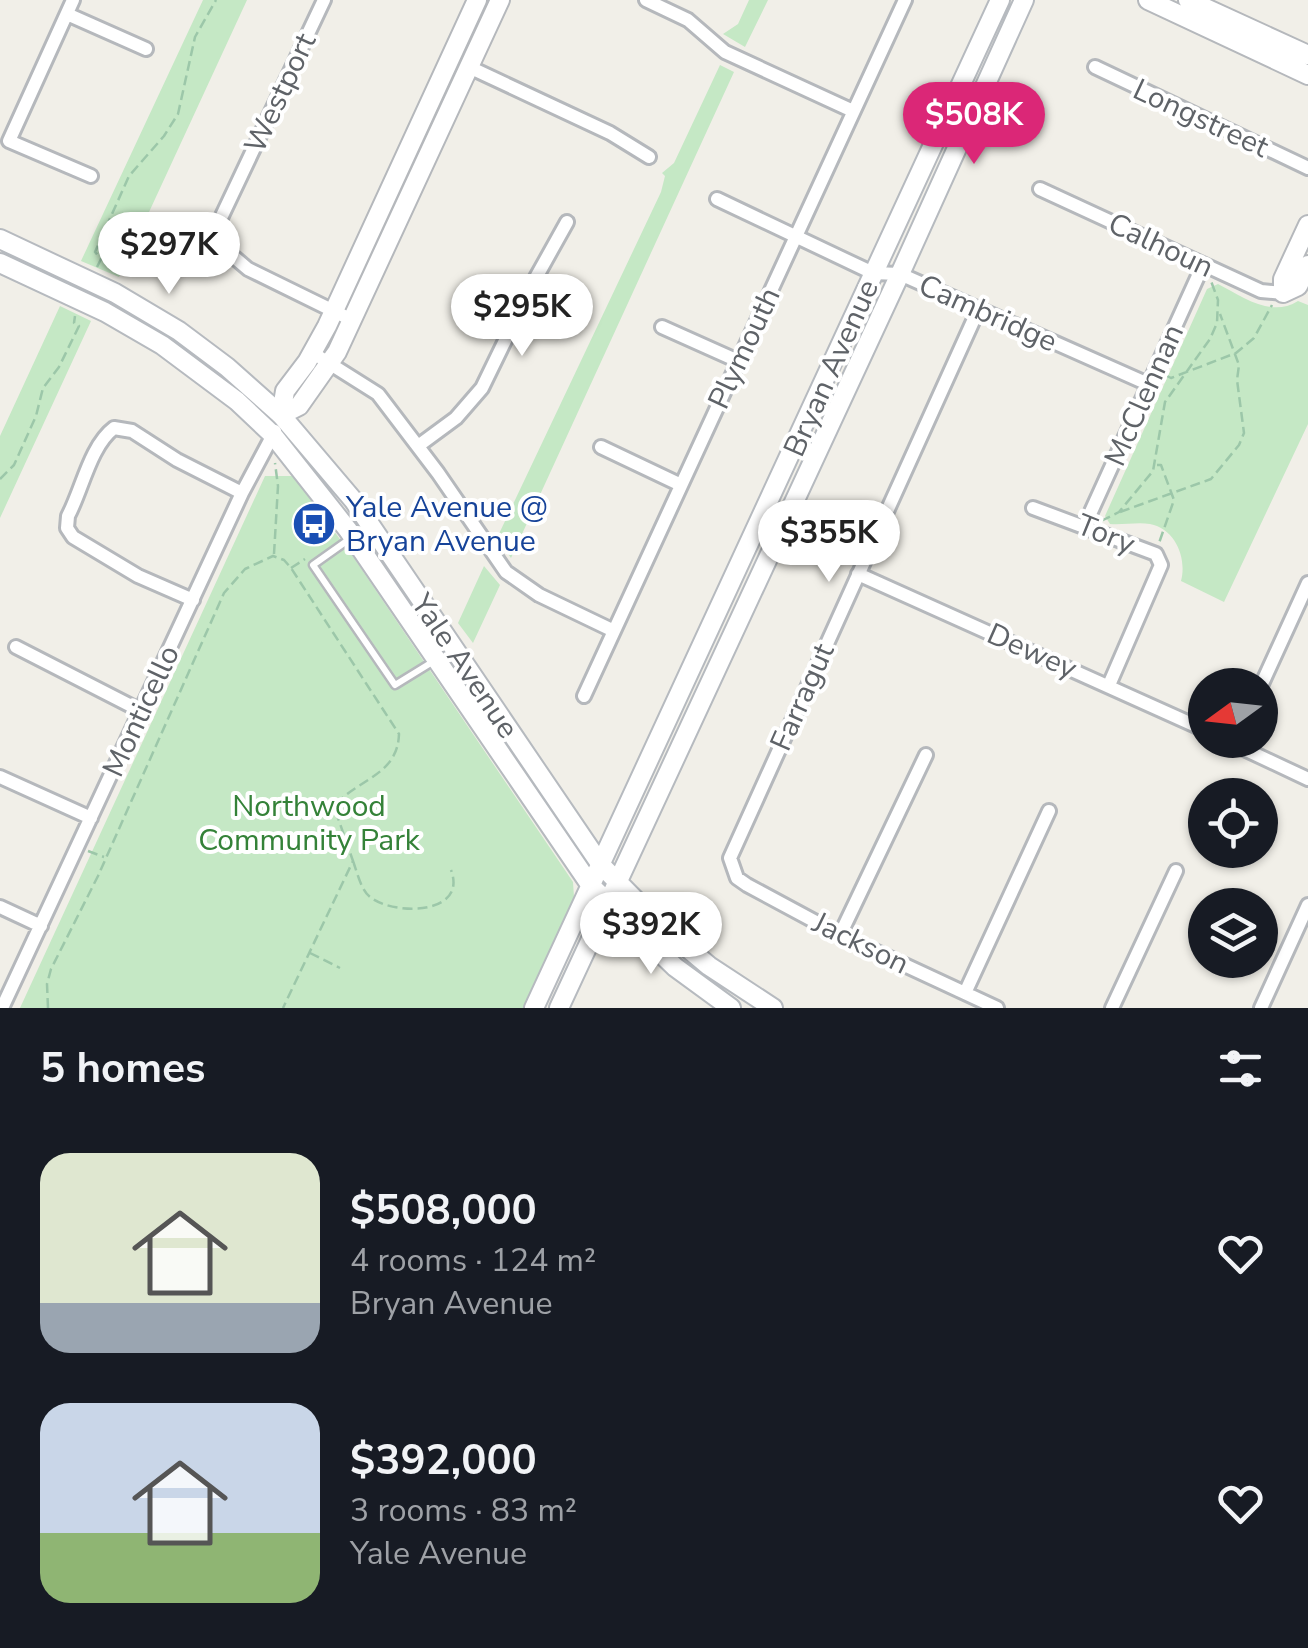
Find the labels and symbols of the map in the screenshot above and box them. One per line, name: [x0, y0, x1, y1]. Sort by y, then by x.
street label: Westport: [235, 26, 326, 160]
street label: Longstreet: [1126, 69, 1276, 168]
pin: $508K: [904, 82, 1044, 167]
street label: Calhoun: [1101, 203, 1220, 288]
pin: $297K: [99, 212, 239, 297]
street label: Cambridge: [912, 265, 1064, 362]
street label: Bryan Avenue: [774, 273, 889, 463]
pin: $295K: [452, 274, 592, 359]
street label: Plymouth: [698, 281, 790, 416]
street label: McClennan: [1095, 318, 1194, 473]
place label: Yale Avenue @ Bryan Avenue: [345, 487, 548, 562]
pin: $355K: [759, 500, 899, 585]
bus stop icon: Yale Avenue @ Bryan Avenue: [291, 501, 337, 547]
street label: Tory: [1071, 504, 1142, 565]
street label: Yale Avenue: [401, 585, 528, 747]
street label: Dewey: [980, 614, 1084, 690]
street label: Farragut: [761, 636, 845, 758]
street label: Monticello: [93, 639, 190, 784]
north arrow: [1188, 668, 1278, 758]
park label: Northwood Community Park: [198, 786, 421, 861]
pin: $392K: [581, 892, 721, 977]
street label: Jackson: [805, 902, 916, 984]

